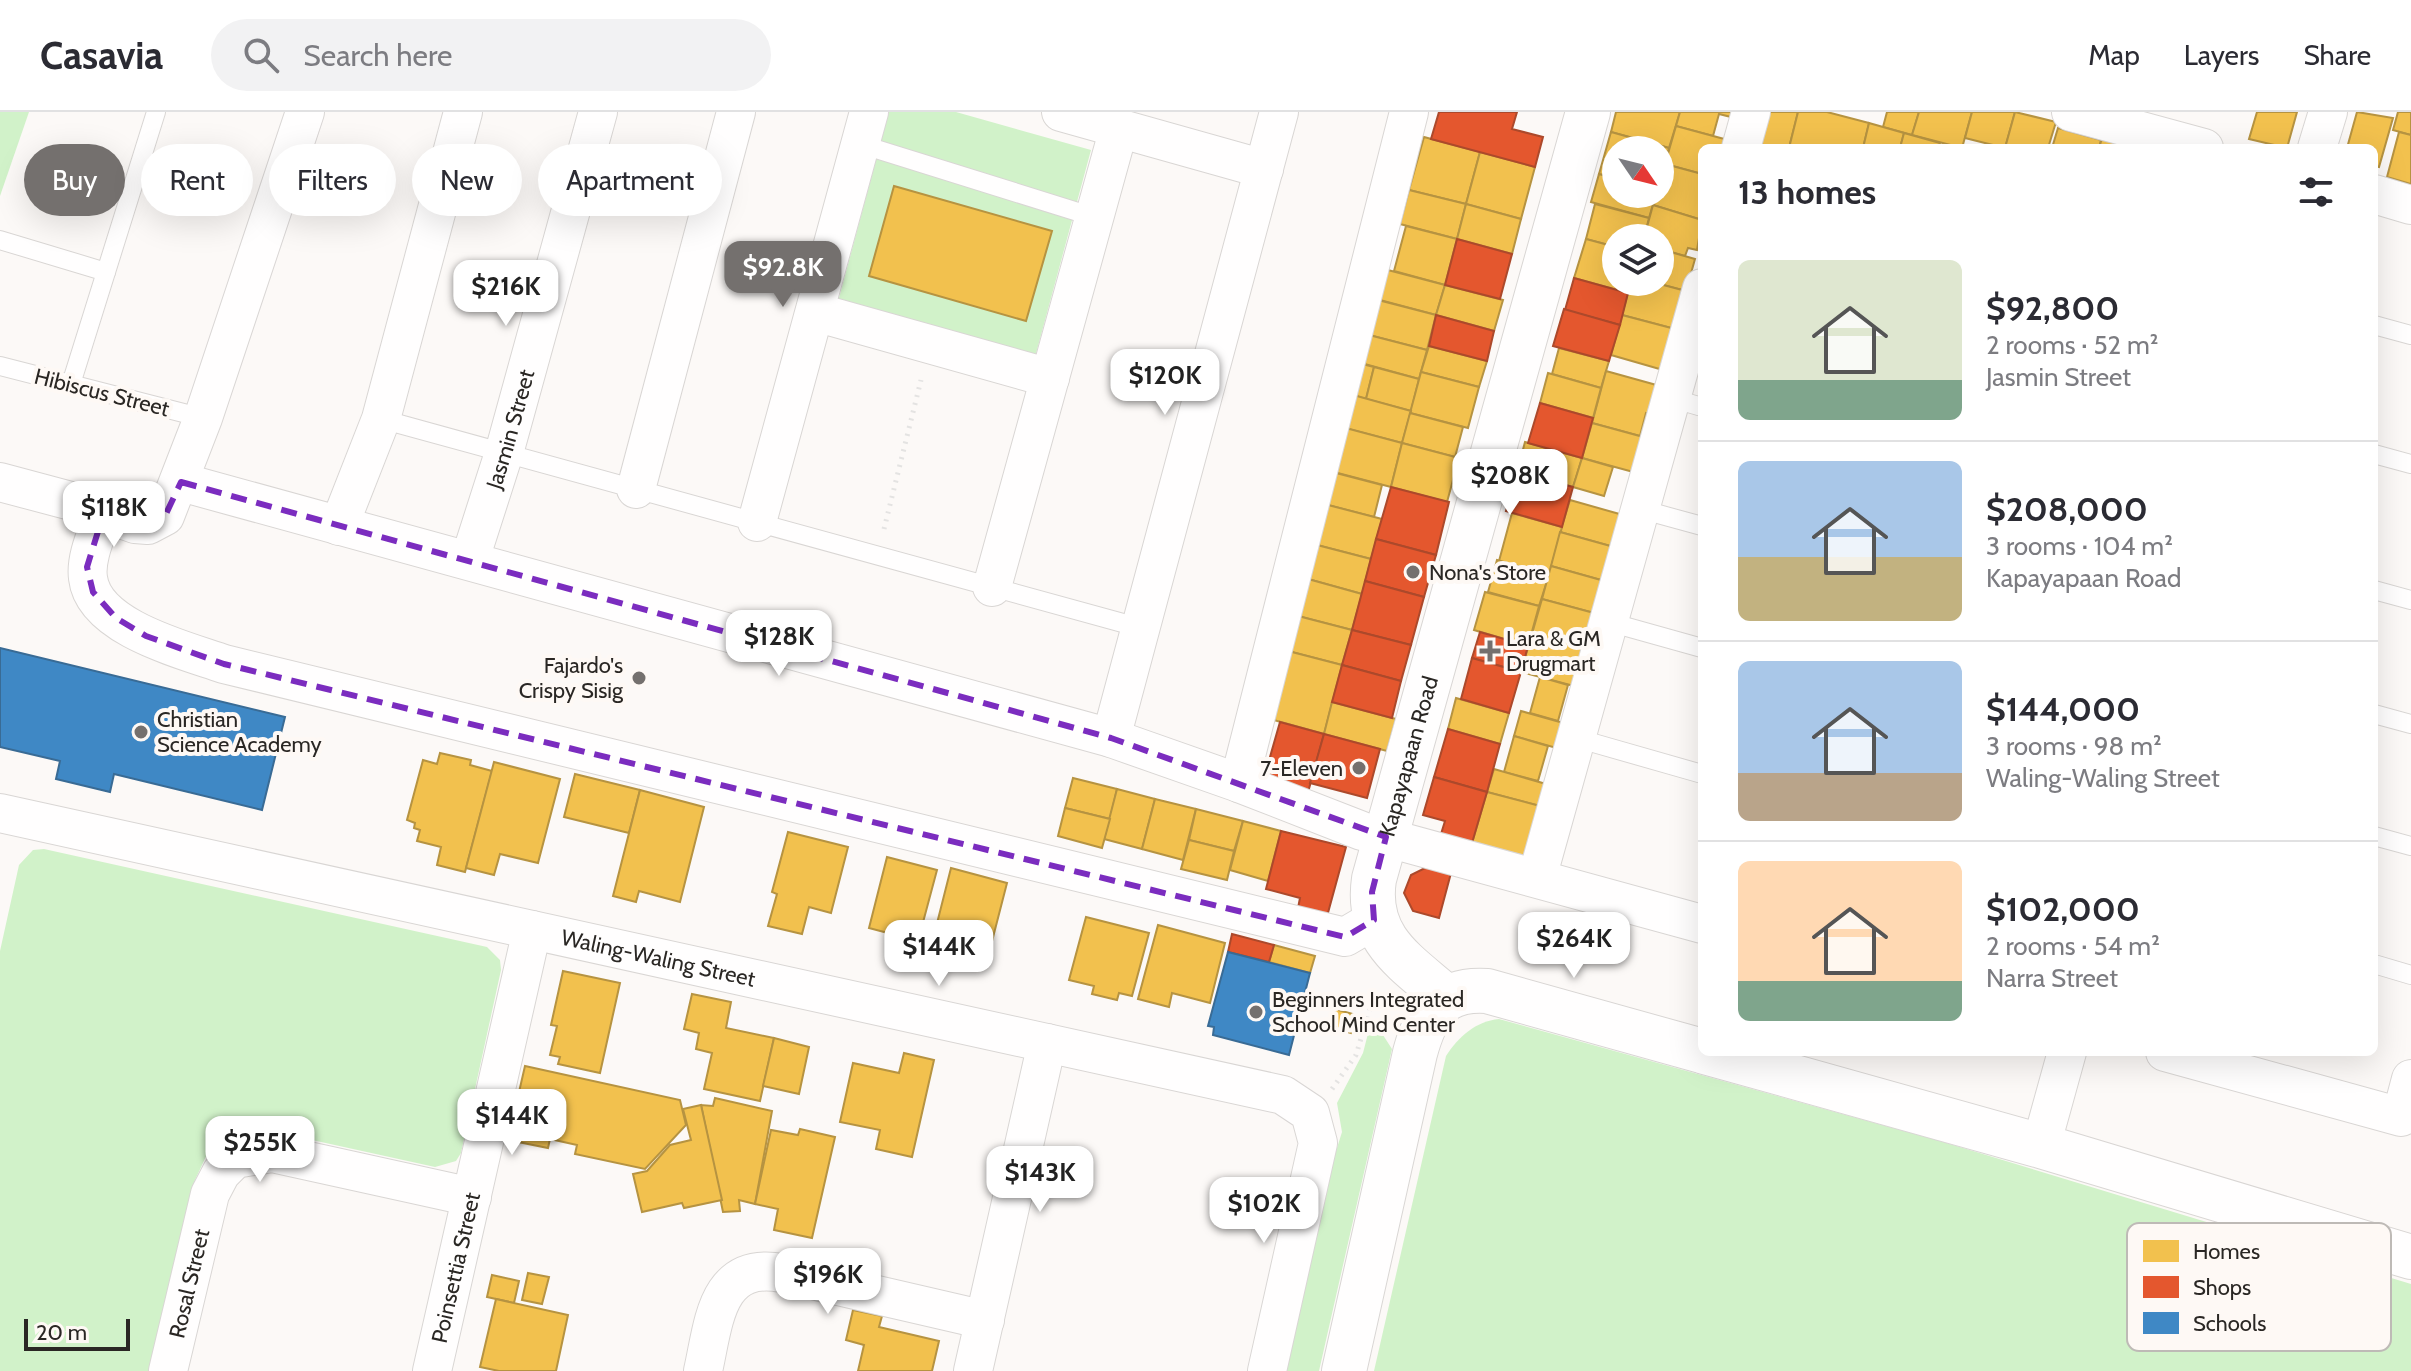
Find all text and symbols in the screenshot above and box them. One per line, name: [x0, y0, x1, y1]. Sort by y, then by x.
search box: [211, 19, 771, 91]
text: Casavia: [40, 32, 163, 79]
icon: search: [239, 33, 283, 77]
text: Search here: [303, 37, 452, 74]
text: Map: [2088, 38, 2140, 72]
text: Layers: [2184, 38, 2259, 72]
text: Share: [2303, 38, 2371, 72]
north arrow: [1602, 136, 1674, 208]
map controls: [1602, 136, 1674, 296]
chip: Buy: [24, 144, 125, 216]
chip: Rent: [141, 144, 253, 216]
chip: Filters: [269, 144, 396, 216]
chip: New: [412, 144, 522, 216]
chip: Apartment: [538, 144, 722, 216]
icon: filters: [2294, 170, 2338, 214]
text: 13 homes: [1738, 171, 1876, 213]
button: layers: [1602, 224, 1674, 296]
pin: $92.8K: [718, 241, 848, 309]
text: $92.8K: [742, 251, 824, 283]
pin: $216K: [450, 260, 562, 328]
text: $216K: [471, 270, 541, 302]
text: $92,800: [1986, 287, 2119, 329]
icon: home: [1802, 292, 1898, 388]
text: 2 rooms · 52 m²: [1986, 329, 2158, 361]
pin: $120K: [1109, 349, 1221, 417]
text: $120K: [1128, 359, 1202, 391]
text: Jasmin Street: [1986, 361, 2131, 393]
street label: Hibiscus Street: [32, 363, 173, 422]
street label: Jasmin Street: [480, 366, 541, 493]
pin: $208K: [1454, 449, 1566, 517]
text: $208K: [1470, 459, 1550, 491]
pin: $118K: [58, 481, 170, 549]
text: $208,000: [1986, 488, 2148, 530]
text: $118K: [81, 491, 147, 523]
icon: home: [1802, 493, 1898, 589]
text: 3 rooms · 104 m²: [1986, 530, 2173, 562]
place label: Nona's Store: [1429, 559, 1546, 586]
text: Kapayapaan Road: [1986, 562, 2181, 594]
marker: Nona's Store: [1404, 563, 1422, 581]
pin: $128K: [723, 610, 835, 678]
text: $128K: [744, 620, 814, 652]
place label: Lara & GM Drugmart: [1506, 625, 1601, 677]
marker: Lara & GM Drugmart: [1481, 642, 1499, 660]
place label: Fajardo's Crispy Sisig: [519, 652, 624, 704]
marker: Fajardo's Crispy Sisig: [630, 669, 648, 687]
street label: Kapayapaan Road: [1374, 673, 1444, 840]
text: $144,000: [1986, 688, 2140, 730]
icon: home: [1802, 693, 1898, 789]
place label: Christian Science Academy: [157, 706, 322, 758]
marker: Christian Science Academy: [132, 723, 150, 741]
text: 3 rooms · 98 m²: [1986, 730, 2162, 762]
place label: 7-Eleven: [1260, 755, 1343, 782]
marker: 7-Eleven: [1350, 759, 1368, 777]
text: Waling-Waling Street: [1986, 762, 2220, 794]
text: $102,000: [1986, 888, 2140, 930]
icon: home: [1802, 893, 1898, 989]
pin: $264K: [1518, 912, 1630, 980]
pin: $144K: [883, 920, 995, 988]
text: $264K: [1536, 922, 1612, 954]
street label: Waling-Waling Street: [559, 924, 758, 993]
text: $144K: [902, 930, 976, 962]
text: 2 rooms · 54 m²: [1986, 930, 2160, 962]
text: Narra Street: [1986, 962, 2118, 994]
place label: Beginners Integrated School Mind Center: [1272, 986, 1464, 1038]
marker: Beginners Integrated School Mind Center: [1247, 1003, 1265, 1021]
pin: $144K: [456, 1089, 568, 1157]
text: $144K: [475, 1099, 549, 1131]
pin: $255K: [204, 1116, 316, 1184]
text: $255K: [223, 1126, 297, 1158]
pin: $143K: [984, 1146, 1096, 1214]
text: $143K: [1004, 1156, 1076, 1188]
pin: $102K: [1208, 1177, 1320, 1245]
text: $102K: [1227, 1187, 1301, 1219]
street label: Poinsettia Street: [426, 1189, 486, 1346]
legend: [2127, 1223, 2391, 1351]
street label: Rosal Street: [163, 1226, 215, 1341]
text: Homes: [2193, 1238, 2260, 1265]
pin: $196K: [772, 1248, 884, 1316]
text: $196K: [793, 1258, 863, 1290]
text: Shops: [2193, 1274, 2251, 1301]
text: Schools: [2193, 1310, 2266, 1337]
scale bar: [24, 1315, 130, 1351]
text: 20 m: [36, 1319, 87, 1346]

